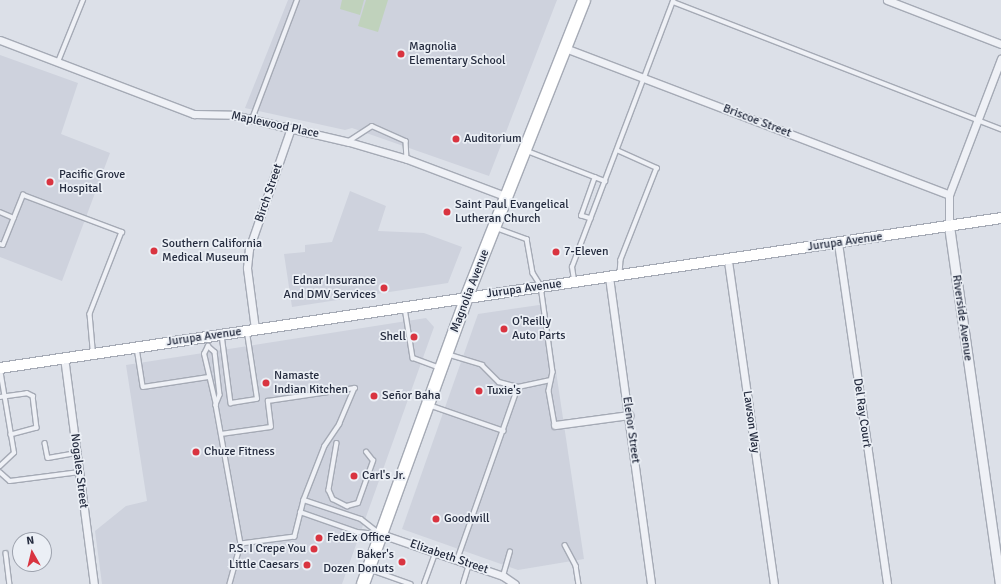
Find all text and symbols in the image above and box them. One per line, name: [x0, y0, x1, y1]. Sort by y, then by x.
place label: Magnolia Elementary School: [409, 40, 505, 68]
marker: Magnolia Elementary School: [396, 49, 406, 59]
street label: Briscoe Street: [721, 101, 793, 141]
street label: Maplewood Place: [230, 109, 320, 141]
place label: Auditorium: [464, 132, 522, 146]
marker: Auditorium: [451, 134, 461, 144]
street label: Birch Street: [252, 162, 286, 224]
place label: Pacific Grove Hospital: [59, 168, 125, 196]
marker: Pacific Grove Hospital: [44, 176, 56, 188]
place label: Saint Paul Evangelical Lutheran Church: [455, 198, 569, 226]
marker: Saint Paul Evangelical Lutheran Church: [442, 207, 452, 217]
street label: Jurupa Avenue: [807, 230, 883, 254]
place label: Southern California Medical Museum: [162, 237, 262, 265]
place label: 7-Eleven: [564, 245, 609, 259]
marker: Southern California Medical Museum: [149, 246, 159, 256]
street label: Magnolia Avenue: [448, 247, 492, 335]
marker: 7-Eleven: [551, 247, 561, 257]
place label: Ednar Insurance And DMV Services: [284, 274, 376, 302]
street label: Riverside Avenue: [949, 274, 975, 362]
street label: Jurupa Avenue: [486, 277, 562, 301]
marker: Ednar Insurance And DMV Services: [379, 283, 389, 293]
place label: O'Reilly Auto Parts: [512, 315, 565, 343]
marker: O'Reilly Auto Parts: [499, 324, 509, 334]
street label: Jurupa Avenue: [166, 325, 242, 349]
place label: Shell: [380, 330, 406, 344]
marker: Shell: [409, 332, 419, 342]
place label: Namaste Indian Kitchen: [274, 369, 348, 397]
street label: Del Ray Court: [850, 377, 874, 449]
marker: Namaste Indian Kitchen: [261, 378, 271, 388]
place label: Tuxie's: [487, 384, 521, 398]
marker: Tuxie's: [474, 386, 484, 396]
place label: Señor Baha: [382, 389, 440, 403]
street label: Lawson Way: [740, 390, 762, 454]
marker: Señor Baha: [369, 391, 379, 401]
street label: Elenor Street: [619, 396, 643, 464]
street label: Nogales Street: [67, 433, 91, 509]
place label: Chuze Fitness: [204, 445, 275, 459]
marker: Chuze Fitness: [191, 447, 201, 457]
place label: Carl's Jr.: [362, 469, 405, 483]
marker: Carl's Jr.: [349, 471, 359, 481]
place label: Goodwill: [444, 512, 490, 526]
marker: Goodwill: [431, 514, 441, 524]
place label: FedEx Office: [327, 531, 390, 545]
north arrow: [12, 532, 52, 572]
marker: FedEx Office: [314, 533, 324, 543]
text: N: [26, 534, 35, 548]
street label: Elizabeth Street: [408, 537, 490, 577]
place label: P.S. I Crepe You: [228, 542, 306, 556]
marker: P.S. I Crepe You: [309, 544, 319, 554]
place label: Baker's Dozen Donuts: [323, 548, 394, 576]
marker: Baker's Dozen Donuts: [397, 557, 407, 567]
place label: Little Caesars: [229, 558, 299, 572]
marker: Little Caesars: [302, 560, 312, 570]

